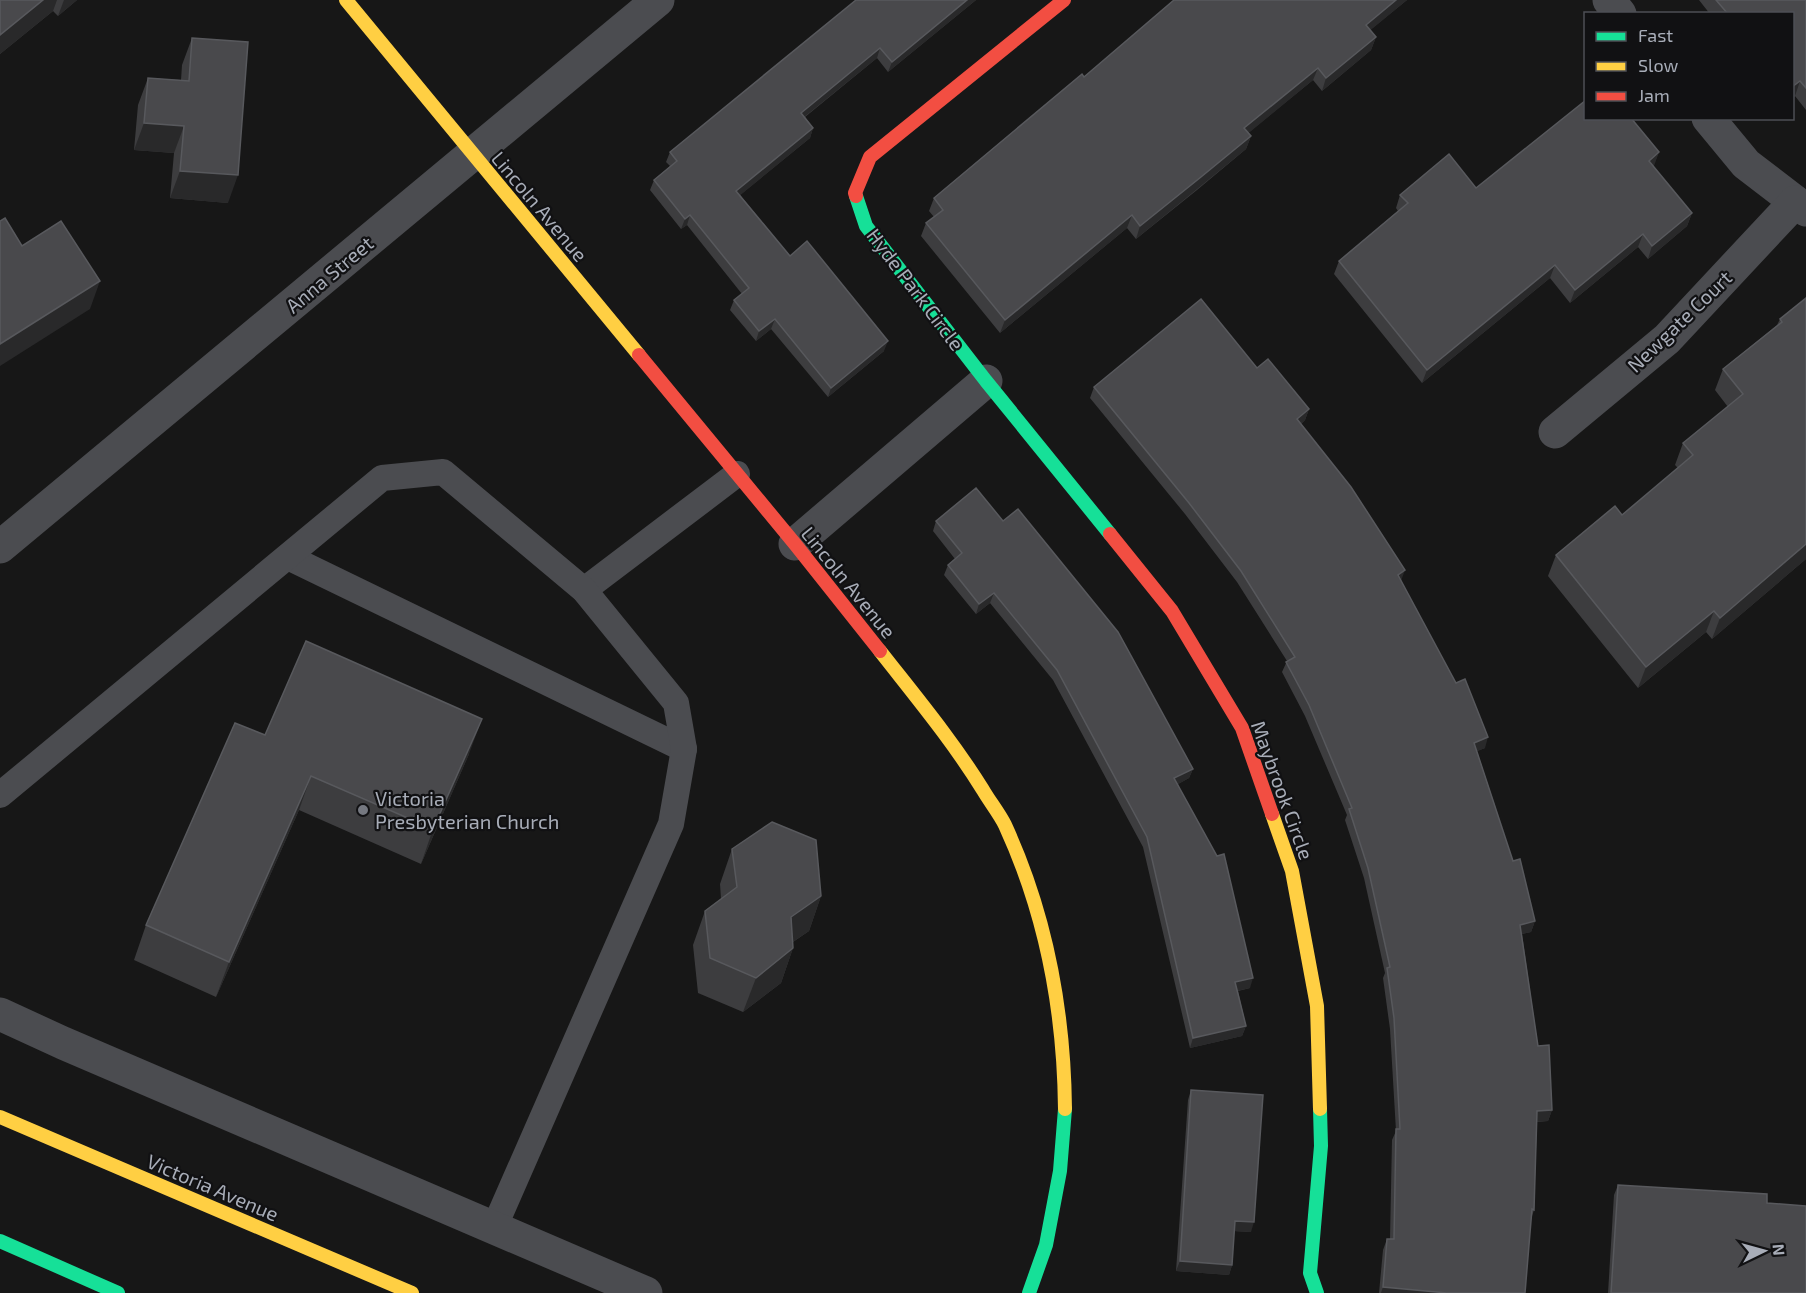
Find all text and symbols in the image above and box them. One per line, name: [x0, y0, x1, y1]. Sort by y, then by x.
legend: [1584, 12, 1794, 120]
text: Fast: [1638, 24, 1673, 46]
text: Slow: [1638, 54, 1679, 76]
text: Jam: [1638, 84, 1670, 106]
street label: Lincoln Avenue: [487, 146, 593, 266]
street label: Hyde Park Circle: [862, 223, 970, 355]
street label: Anna Street: [280, 230, 378, 317]
street label: Newgate Court: [1622, 265, 1737, 377]
street label: Lincoln Avenue: [797, 521, 901, 643]
street label: Maybrook Circle: [1247, 717, 1319, 863]
place label: Victoria Presbyterian Church: [375, 786, 559, 833]
marker: Victoria Presbyterian Church: [356, 803, 370, 817]
street label: Victoria Avenue: [143, 1148, 283, 1226]
north arrow: [1734, 1221, 1794, 1281]
text: N: [1769, 1243, 1789, 1256]

